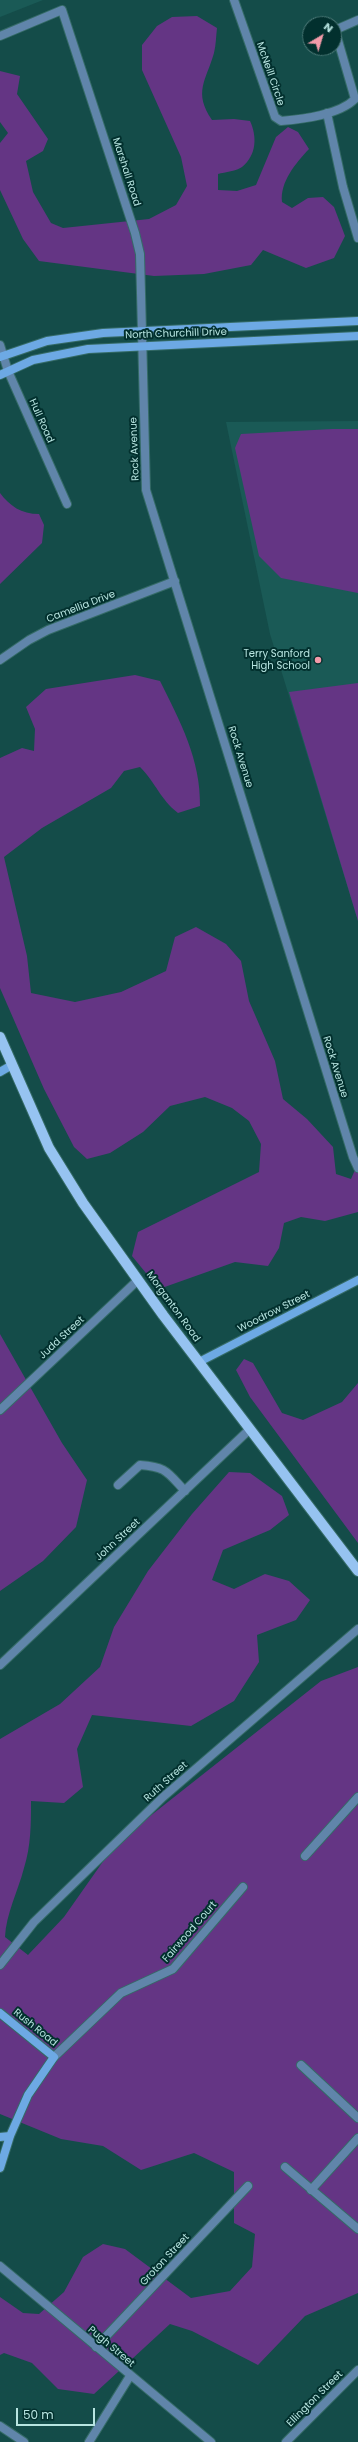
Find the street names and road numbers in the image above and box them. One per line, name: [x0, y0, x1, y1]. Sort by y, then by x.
street label: McNeill Circle: [253, 41, 287, 107]
street label: Marshall Road: [109, 136, 143, 208]
street label: North Churchill Drive: [125, 326, 227, 342]
street label: Hull Road: [26, 397, 56, 445]
street label: Rock Avenue: [128, 417, 142, 481]
street label: Camellia Drive: [45, 588, 117, 626]
street label: Rock Avenue: [225, 725, 255, 789]
street label: Rock Avenue: [320, 1035, 350, 1099]
street label: Morganton Road: [144, 1270, 202, 1344]
street label: Woodrow Street: [236, 1289, 312, 1335]
street label: Judd Street: [37, 1314, 87, 1362]
street label: John Street: [93, 1516, 143, 1564]
street label: Ruth Street: [142, 1759, 190, 1805]
street label: Fairwood Court: [160, 1899, 220, 1965]
street label: Rush Road: [11, 2007, 59, 2049]
street label: Groton Street: [138, 2232, 192, 2288]
street label: Pugh Street: [85, 2324, 137, 2370]
street label: Ellington Street: [285, 2369, 345, 2429]

